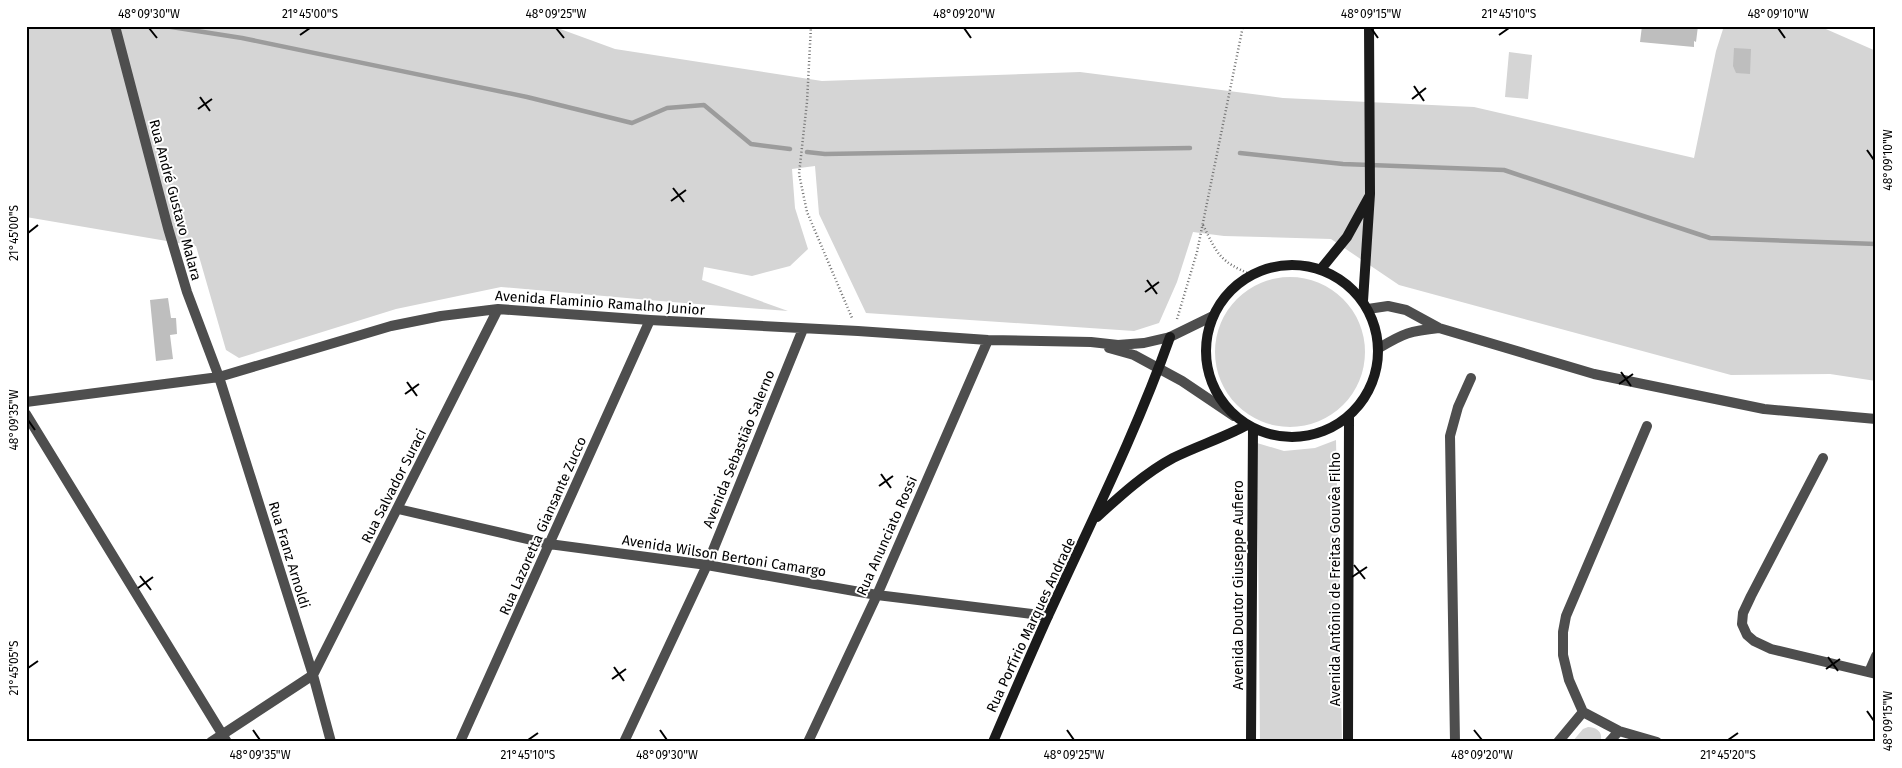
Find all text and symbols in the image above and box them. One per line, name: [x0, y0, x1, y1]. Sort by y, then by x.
text: 48°09'30"W: [118, 7, 180, 21]
text: 21°45'00"S: [282, 7, 339, 21]
text: 48°09'25"W: [525, 7, 587, 21]
text: 48°09'20"W: [933, 7, 995, 21]
text: 48°09'15"W: [1341, 7, 1401, 21]
text: 21°45'10"S: [1482, 7, 1537, 21]
text: 48°09'10"W: [1747, 7, 1809, 21]
street label: Rua André Gustavo Malara: [145, 118, 205, 282]
text: 48°09'10"W: [1881, 129, 1895, 191]
text: 21°45'00"S: [7, 204, 21, 261]
street label: Avenida Flaminio Ramalho Junior: [494, 287, 706, 319]
street label: Avenida Sebastião Salerno: [699, 368, 779, 530]
text: 48°09'35"W: [7, 389, 21, 451]
street label: Rua Salvador Suraci: [358, 426, 430, 546]
street label: Rua Lazoretta Giansante Zucco: [496, 434, 590, 618]
street label: Avenida Antônio de Freitas Gouvêa Filho: [1327, 452, 1344, 706]
street label: Rua Anunciato Rossi: [853, 474, 921, 598]
street label: Avenida Doutor Giuseppe Aufiero: [1230, 480, 1247, 690]
street label: Rua Franz Arnoldi: [265, 499, 313, 611]
street label: Avenida Wilson Bertoni Camargo: [621, 531, 827, 581]
street label: Rua Porfírio Marques Andrade: [983, 535, 1079, 715]
text: 21°45'05"S: [7, 640, 21, 696]
text: 48°09'15"W: [1881, 691, 1895, 751]
text: 48°09'35"W: [229, 748, 291, 762]
text: 21°45'10"S: [501, 748, 556, 762]
text: 48°09'30"W: [636, 748, 698, 762]
text: 48°09'25"W: [1043, 748, 1105, 762]
text: 48°09'20"W: [1451, 748, 1513, 762]
text: 21°45'20"S: [1700, 748, 1756, 762]

